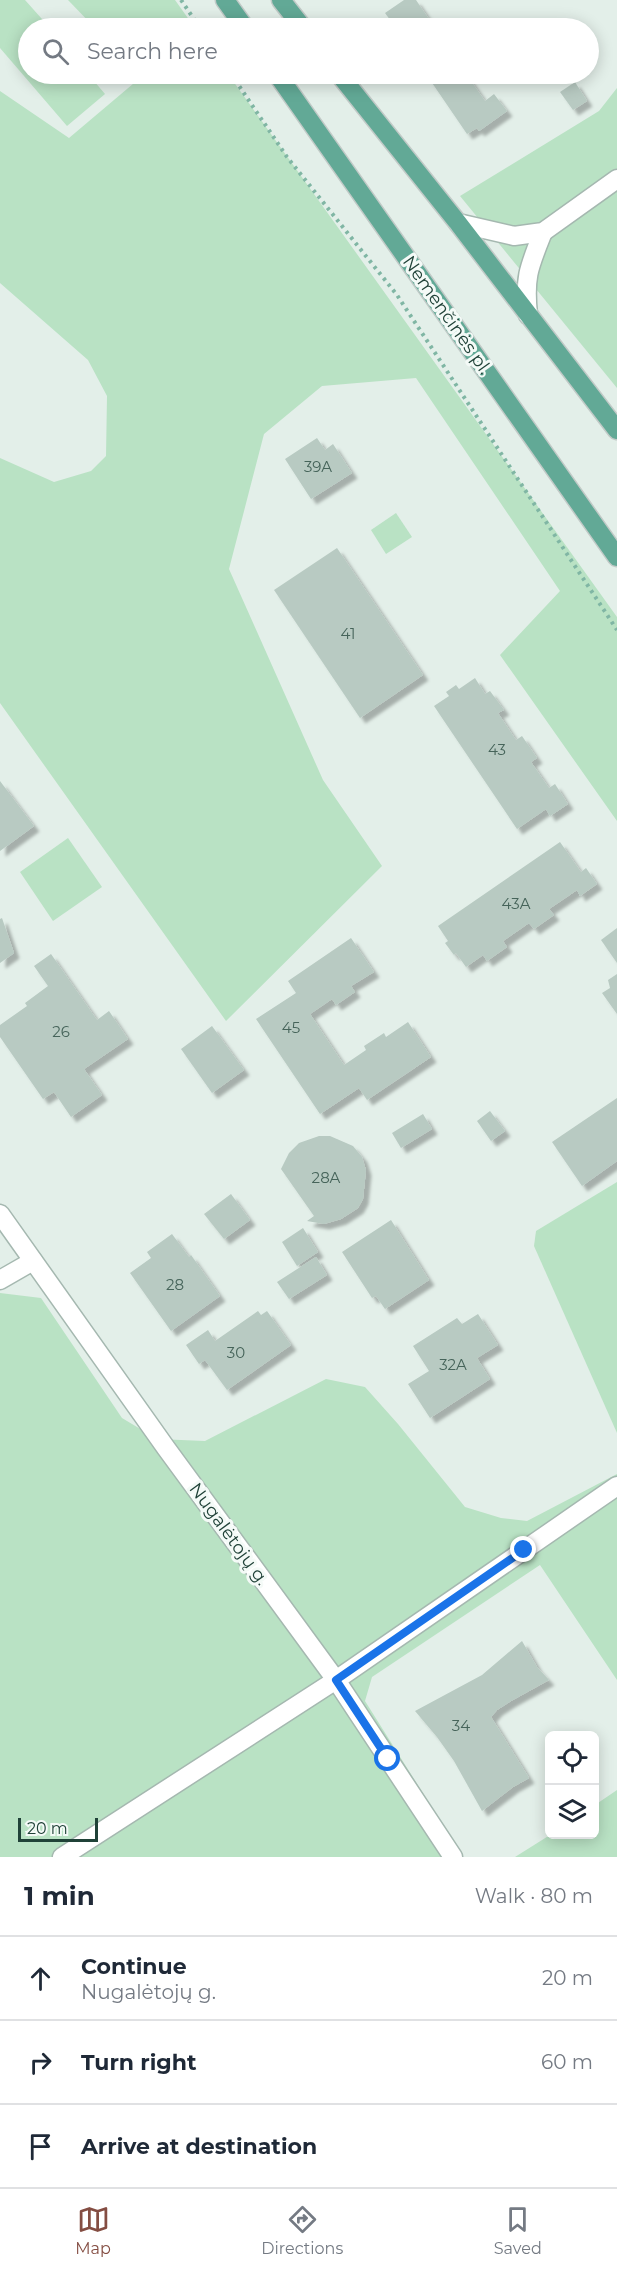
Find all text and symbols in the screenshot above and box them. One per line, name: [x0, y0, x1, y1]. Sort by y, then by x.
search box: [18, 18, 599, 84]
icon: search: [39, 35, 72, 68]
text: Search here: [87, 38, 218, 65]
street label: Nemenčinės pl.: [398, 251, 496, 379]
house number: 39A: [304, 457, 332, 476]
house number: 41: [341, 624, 355, 643]
house number: 43: [488, 740, 506, 759]
house number: 43A: [502, 894, 531, 913]
house number: 45: [282, 1018, 300, 1037]
house number: 26: [52, 1022, 70, 1041]
house number: 28A: [312, 1168, 341, 1187]
house number: 28: [166, 1275, 184, 1294]
house number: 30: [227, 1343, 245, 1362]
house number: 32A: [439, 1355, 467, 1374]
street label: Nugalėtojų g.: [184, 1478, 274, 1590]
route end: [510, 1536, 536, 1562]
house number: 34: [452, 1716, 470, 1735]
map controls: [545, 1731, 599, 1839]
button: locate: [545, 1731, 599, 1785]
route start: [374, 1745, 400, 1771]
button: layers: [545, 1785, 599, 1839]
scale bar: [18, 1815, 98, 1842]
text: 20 m: [27, 1819, 68, 1838]
text: 1 min: [24, 1880, 95, 1912]
text: Walk · 80 m: [475, 1884, 593, 1908]
text: Continue: [81, 1953, 187, 1980]
icon: ahead: [24, 1962, 57, 1995]
text: 20 m: [542, 1966, 593, 1990]
text: Nugalėtojų g.: [81, 1980, 216, 2004]
icon: right: [24, 2046, 57, 2079]
text: Turn right: [81, 2049, 196, 2076]
text: 60 m: [541, 2050, 593, 2074]
icon: arrive: [24, 2130, 57, 2163]
text: Arrive at destination: [81, 2133, 317, 2160]
tab: Map: [75, 2203, 111, 2258]
tab: Directions: [261, 2203, 343, 2258]
tab: Saved: [494, 2203, 542, 2258]

